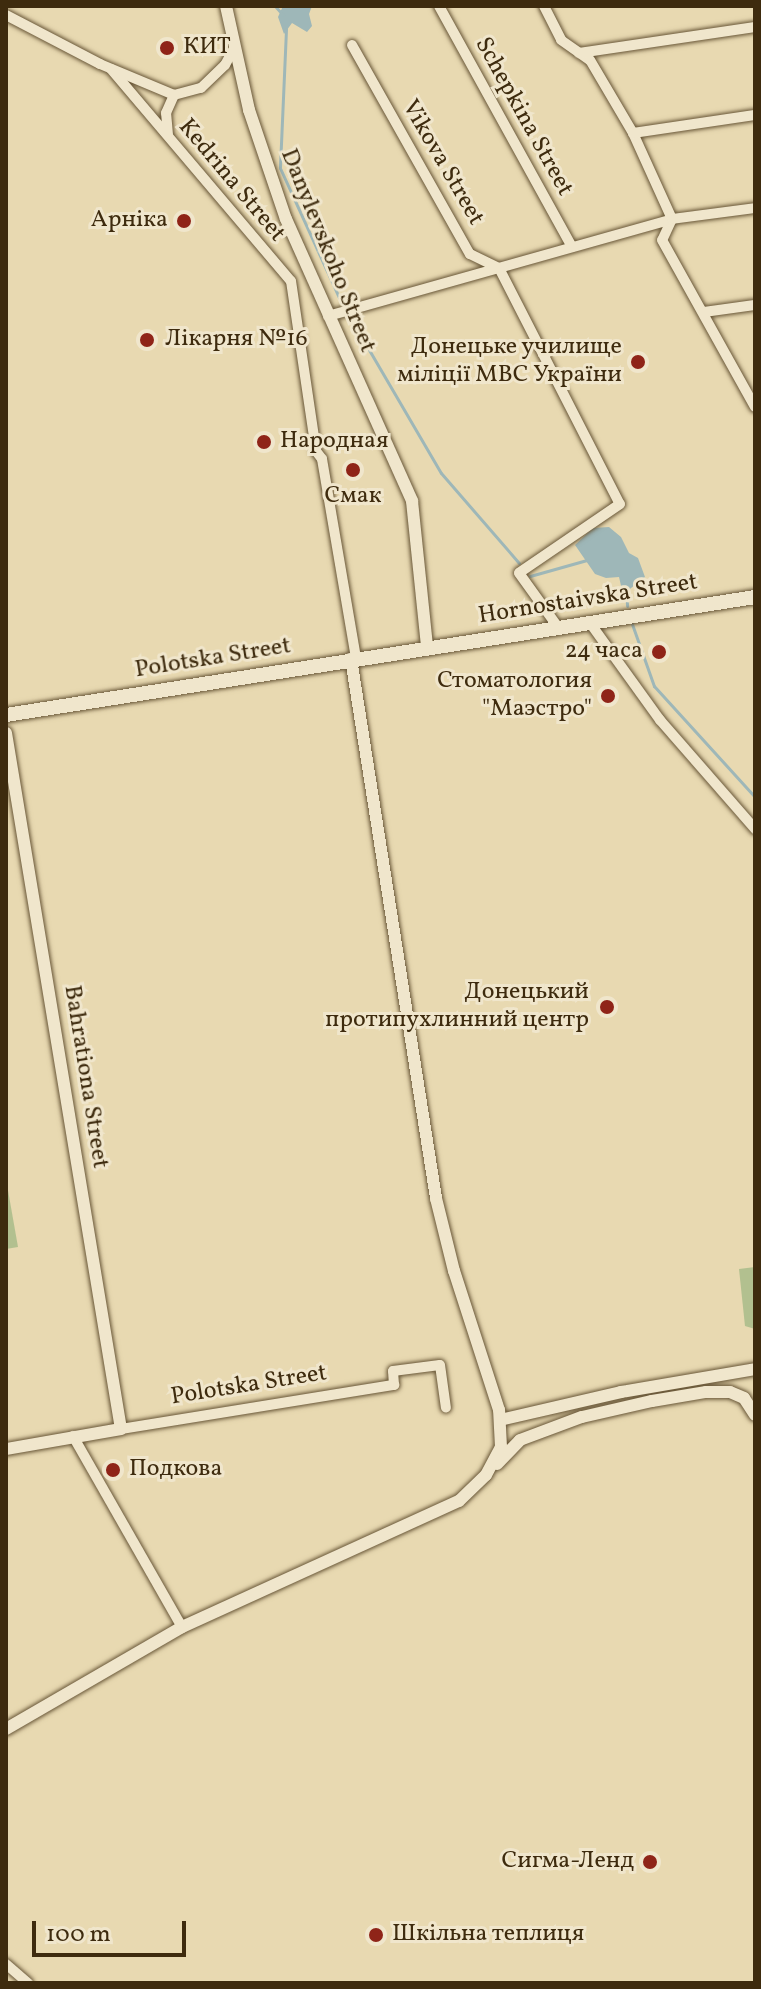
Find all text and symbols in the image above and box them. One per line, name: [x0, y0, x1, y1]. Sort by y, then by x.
street label: Schepkina Street: [468, 33, 578, 201]
place label: КИТ: [183, 34, 231, 62]
marker: КИТ: [158, 39, 176, 57]
street label: Vikova Street: [395, 95, 489, 231]
street label: Kedrina Street: [171, 114, 291, 248]
street label: Danylevskoho Street: [273, 145, 381, 357]
place label: Арніка: [91, 207, 168, 235]
marker: Арніка: [175, 212, 193, 230]
place label: Лікарня №16: [165, 326, 308, 354]
marker: Лікарня №16: [136, 329, 158, 351]
place label: Донецьке училище міліції МВС України: [397, 334, 622, 390]
marker: Донецьке училище міліції МВС України: [629, 353, 647, 371]
place label: Народная: [280, 428, 388, 456]
marker: Народная: [255, 433, 273, 451]
marker: Смак: [344, 461, 362, 479]
place label: Смак: [325, 483, 381, 511]
street label: Hornostaivska Street: [476, 568, 700, 632]
street label: Polotska Street: [133, 632, 293, 686]
place label: 24 часа: [564, 638, 643, 666]
marker: 24 часа: [650, 643, 668, 661]
place label: Стоматология "Маэстро": [437, 668, 592, 724]
marker: Стоматология "Маэстро": [599, 687, 617, 705]
place label: Донецький протипухлинний центр: [325, 979, 589, 1035]
street label: Bahrationa Street: [56, 983, 114, 1171]
marker: Донецький протипухлинний центр: [596, 996, 618, 1018]
street label: Polotska Street: [169, 1359, 329, 1413]
place label: Подкова: [129, 1456, 222, 1484]
marker: Подкова: [104, 1461, 122, 1479]
place label: Сигма-Ленд: [502, 1848, 634, 1876]
marker: Сигма-Ленд: [641, 1853, 659, 1871]
scale bar: [36, 1905, 190, 1955]
text: 100 m: [46, 1918, 111, 1952]
place label: Шкільна теплиця: [392, 1921, 585, 1949]
marker: Шкільна теплиця: [367, 1926, 385, 1944]

